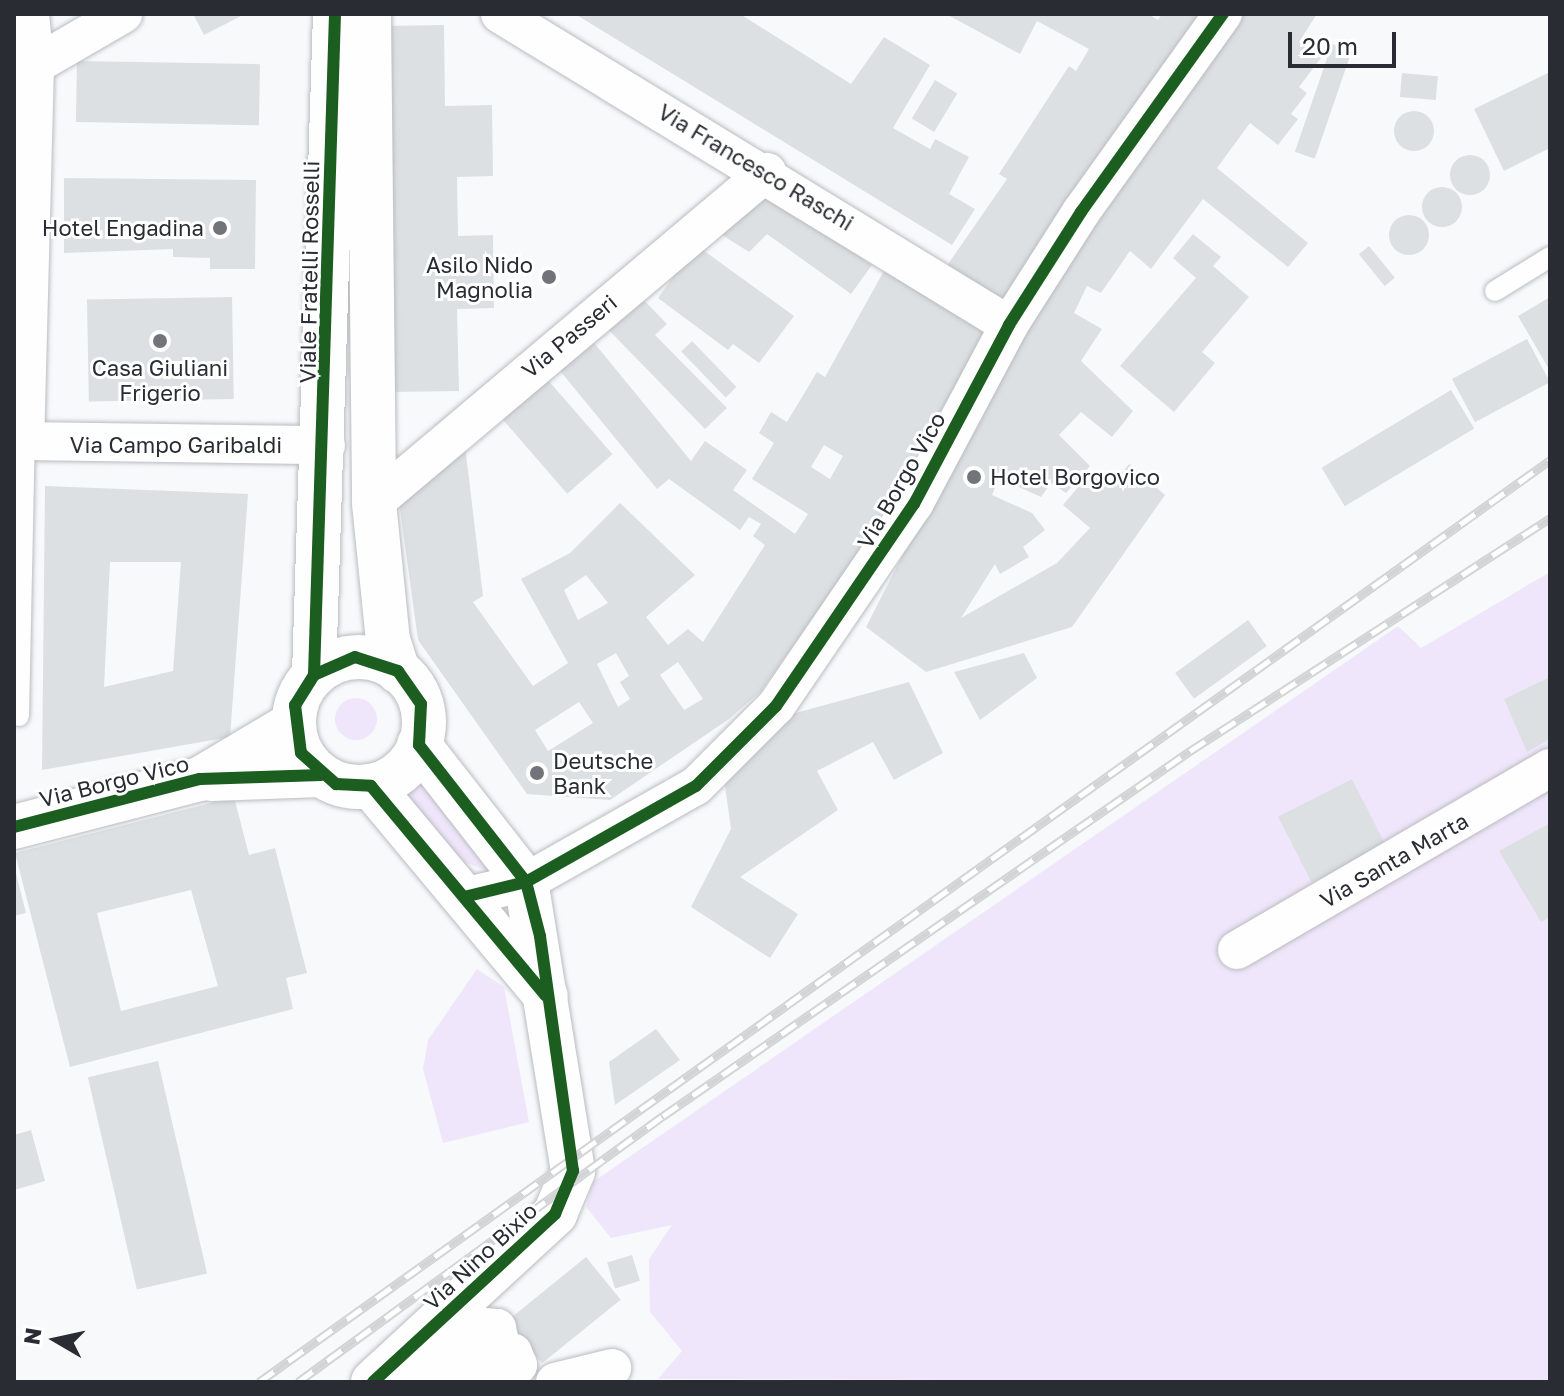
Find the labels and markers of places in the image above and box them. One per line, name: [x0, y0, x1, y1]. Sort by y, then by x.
place label: Hotel Engadina: [42, 215, 204, 241]
marker: Hotel Engadina: [211, 219, 229, 237]
place label: Asilo Nido Magnolia: [426, 251, 533, 302]
marker: Asilo Nido Magnolia: [540, 268, 558, 286]
marker: Casa Giuliani Frigerio: [151, 332, 169, 350]
place label: Casa Giuliani Frigerio: [92, 354, 228, 406]
place label: Hotel Borgovico: [990, 464, 1160, 490]
marker: Hotel Borgovico: [965, 468, 983, 486]
place label: Deutsche Bank: [553, 747, 653, 798]
marker: Deutsche Bank: [528, 764, 546, 782]

